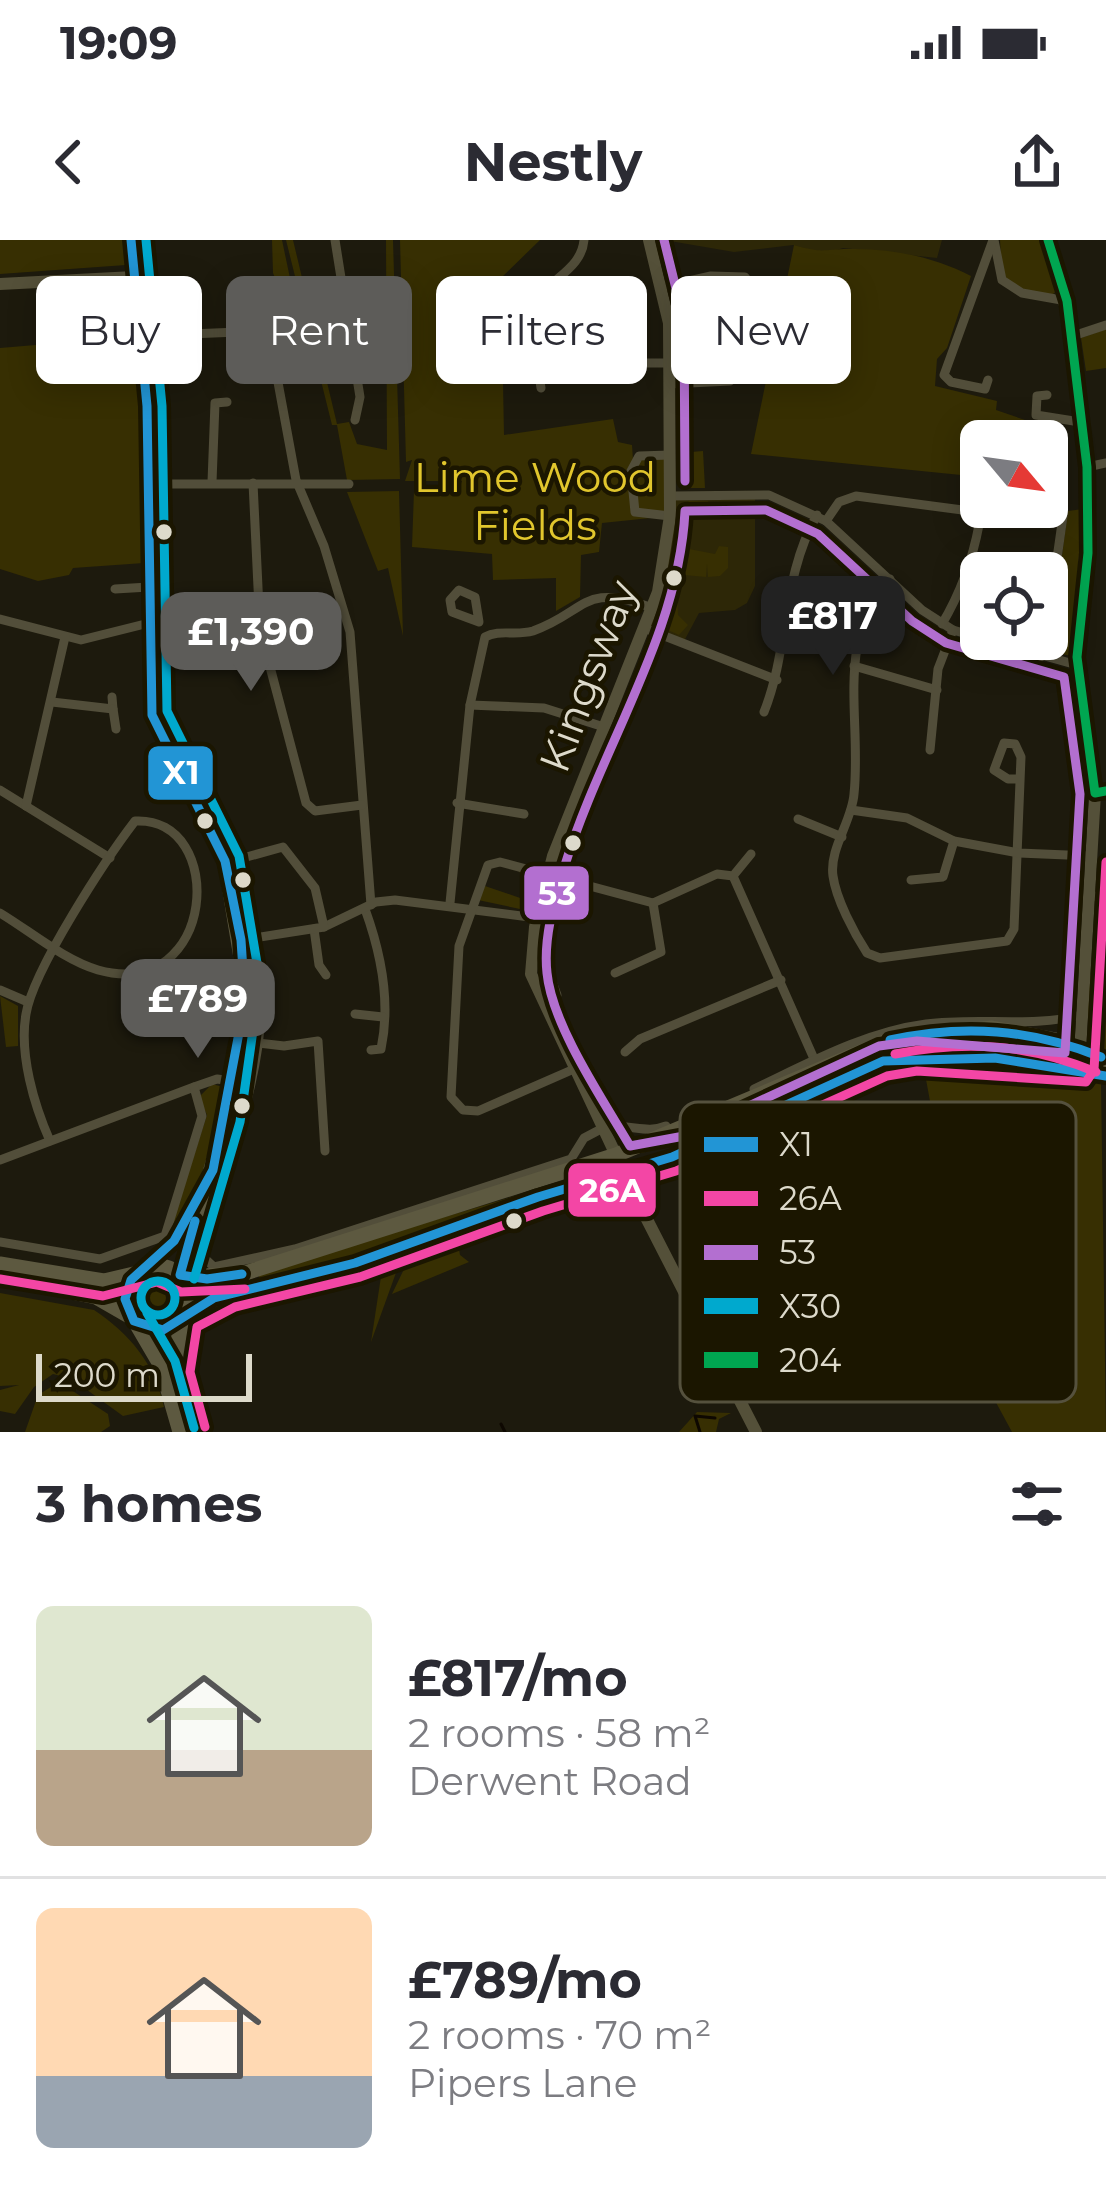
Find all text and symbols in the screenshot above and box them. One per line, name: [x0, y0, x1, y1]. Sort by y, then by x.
text: 19:09: [60, 15, 177, 70]
icon: back: [36, 129, 102, 195]
text: Nestly: [464, 129, 642, 195]
icon: share: [1004, 129, 1070, 195]
chip: Buy: [36, 276, 202, 384]
chip: Rent: [226, 276, 412, 384]
chip: Filters: [436, 276, 647, 384]
chip: New: [671, 276, 851, 384]
north arrow: [960, 420, 1068, 528]
map controls: [960, 420, 1068, 660]
park label: Lime Wood Fields: [414, 451, 656, 551]
unlabelled marker: [153, 521, 175, 543]
button: locate: [960, 552, 1068, 660]
unlabelled marker: [663, 567, 685, 589]
street label: Kingsway: [528, 573, 648, 779]
pin: £817: [762, 576, 904, 678]
text: £817: [788, 591, 878, 639]
pin: £1,390: [153, 592, 349, 694]
text: £1,390: [188, 607, 314, 655]
line badge: X1: [146, 744, 215, 802]
text: X1: [163, 752, 199, 792]
unlabelled marker: [194, 810, 216, 832]
unlabelled marker: [562, 832, 584, 854]
line badge: 53: [522, 864, 591, 922]
unlabelled marker: [232, 869, 254, 891]
text: 53: [537, 873, 577, 913]
pin: £789: [127, 959, 269, 1061]
text: £789: [148, 974, 248, 1022]
unlabelled marker: [231, 1095, 253, 1117]
legend: [680, 1102, 1076, 1402]
text: X1: [779, 1124, 813, 1164]
line badge: 26A: [566, 1161, 658, 1219]
text: 26A: [579, 1170, 646, 1210]
text: 26A: [779, 1178, 842, 1218]
unlabelled marker: [503, 1210, 525, 1232]
text: 53: [779, 1232, 816, 1272]
text: X30: [779, 1286, 841, 1326]
text: 204: [779, 1340, 842, 1380]
scale bar: [36, 1348, 252, 1401]
text: 200 m: [54, 1355, 160, 1395]
icon: filters: [1004, 1471, 1070, 1537]
text: 3 homes: [36, 1473, 262, 1535]
text: £817/mo: [408, 1647, 628, 1709]
icon: home: [132, 1654, 276, 1798]
text: 2 rooms · 58 m²: [408, 1709, 710, 1757]
text: Derwent Road: [408, 1757, 692, 1805]
text: £789/mo: [408, 1949, 642, 2011]
icon: home: [132, 1956, 276, 2100]
text: 2 rooms · 70 m²: [408, 2011, 711, 2059]
text: Pipers Lane: [408, 2059, 637, 2107]

